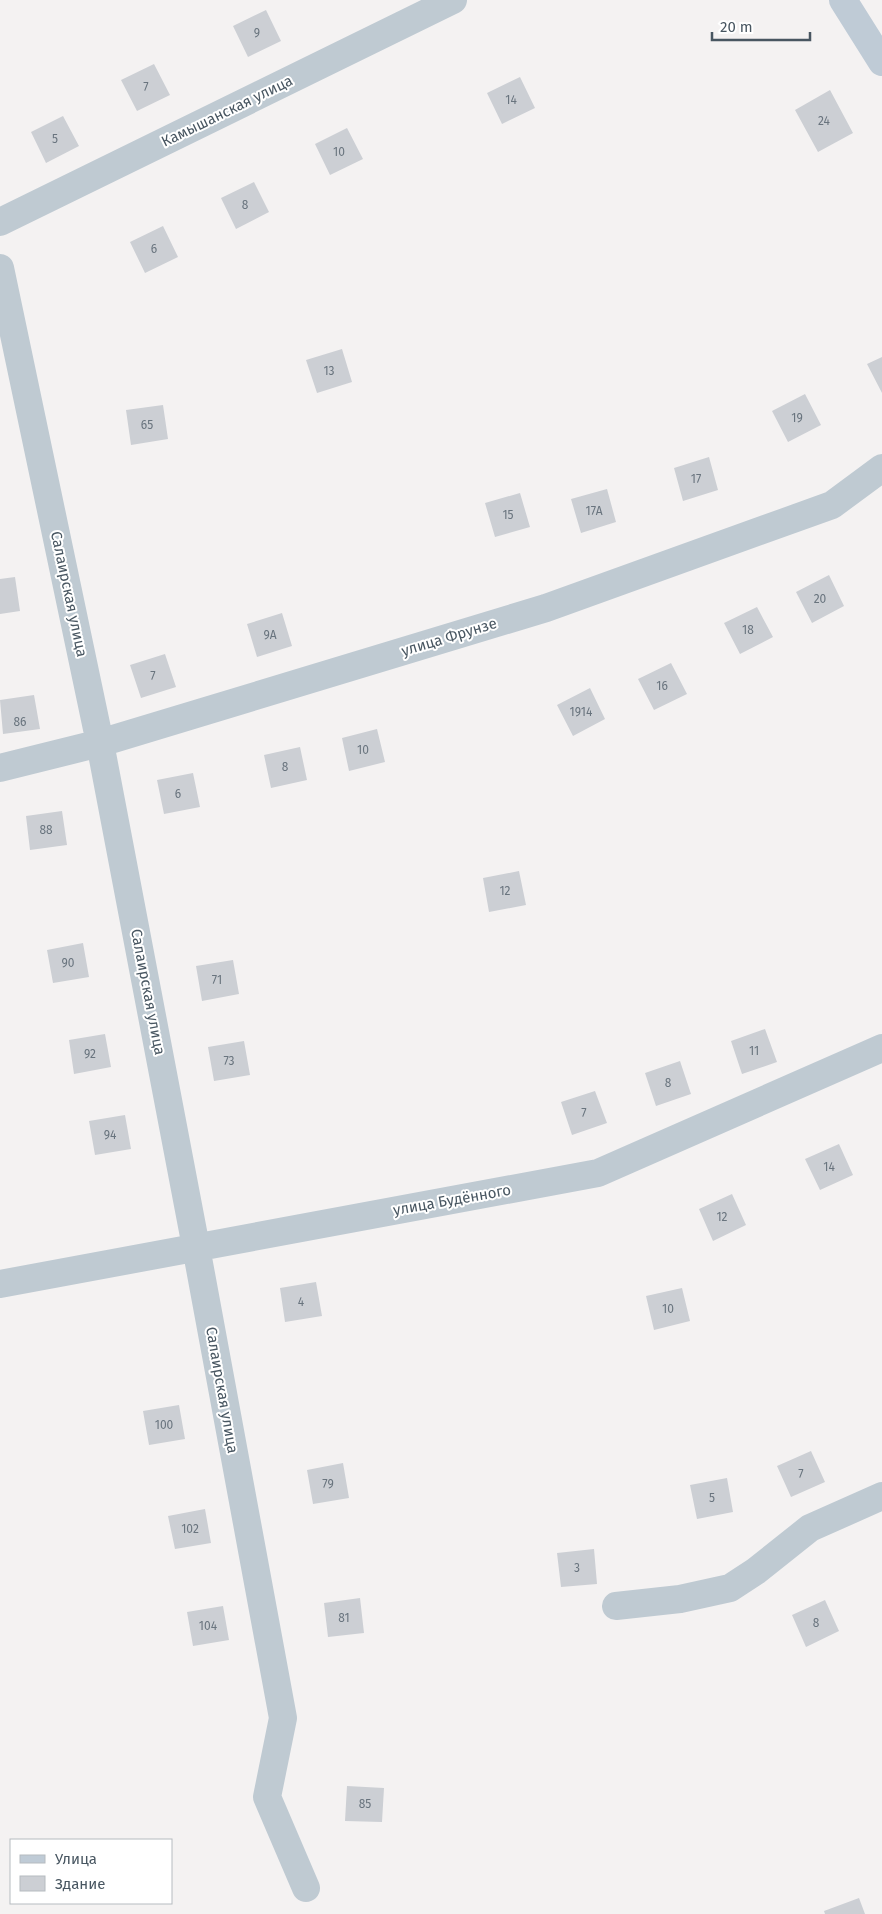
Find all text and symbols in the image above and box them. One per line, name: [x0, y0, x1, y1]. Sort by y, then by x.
scale bar: [712, 10, 810, 42]
text: 20 m: [720, 18, 753, 36]
house number: 9: [254, 26, 260, 40]
street label: Камышанская улица: [158, 71, 296, 151]
house number: 7: [143, 80, 149, 94]
house number: 14: [505, 93, 517, 107]
house number: 24: [818, 114, 831, 128]
house number: 5: [52, 132, 58, 146]
house number: 10: [333, 145, 345, 159]
house number: 8: [242, 198, 249, 212]
house number: 6: [151, 242, 157, 256]
house number: 13: [323, 364, 335, 378]
house number: 19: [791, 411, 803, 425]
house number: 65: [141, 418, 153, 432]
house number: 17: [691, 472, 701, 486]
house number: 17А: [585, 504, 603, 518]
house number: 15: [502, 508, 514, 522]
street label: Салаирская улица: [47, 530, 91, 658]
house number: 20: [814, 592, 827, 606]
street label: улица Фрунзе: [399, 614, 499, 660]
house number: 18: [742, 623, 754, 637]
house number: 9А: [263, 628, 277, 642]
house number: 7: [150, 669, 156, 683]
house number: 16: [656, 679, 668, 693]
house number: 1914: [570, 705, 593, 719]
house number: 86: [13, 715, 27, 729]
house number: 10: [357, 743, 369, 757]
house number: 8: [282, 760, 289, 774]
house number: 6: [175, 787, 181, 801]
house number: 88: [39, 823, 53, 837]
house number: 12: [499, 884, 511, 898]
street label: Салаирская улица: [127, 927, 169, 1057]
house number: 90: [62, 956, 75, 970]
house number: 71: [212, 973, 222, 987]
house number: 11: [749, 1044, 759, 1058]
house number: 92: [84, 1047, 96, 1061]
house number: 73: [223, 1054, 235, 1068]
house number: 8: [665, 1076, 672, 1090]
house number: 7: [581, 1106, 587, 1120]
house number: 94: [104, 1128, 117, 1142]
house number: 14: [823, 1160, 835, 1174]
street label: улица Будённого: [392, 1181, 512, 1219]
house number: 12: [716, 1210, 728, 1224]
house number: 4: [298, 1295, 305, 1309]
house number: 10: [662, 1302, 674, 1316]
street label: Салаирская улица: [202, 1325, 242, 1455]
house number: 100: [155, 1418, 174, 1432]
house number: 7: [798, 1467, 804, 1481]
house number: 79: [322, 1477, 334, 1491]
house number: 5: [709, 1491, 715, 1505]
house number: 102: [181, 1522, 199, 1536]
house number: 3: [574, 1561, 580, 1575]
house number: 81: [338, 1611, 350, 1625]
house number: 8: [813, 1616, 820, 1630]
house number: 104: [199, 1619, 218, 1633]
house number: 85: [359, 1797, 371, 1811]
legend: [10, 1839, 172, 1904]
text: Улица: [55, 1850, 97, 1868]
text: Здание: [55, 1875, 105, 1893]

